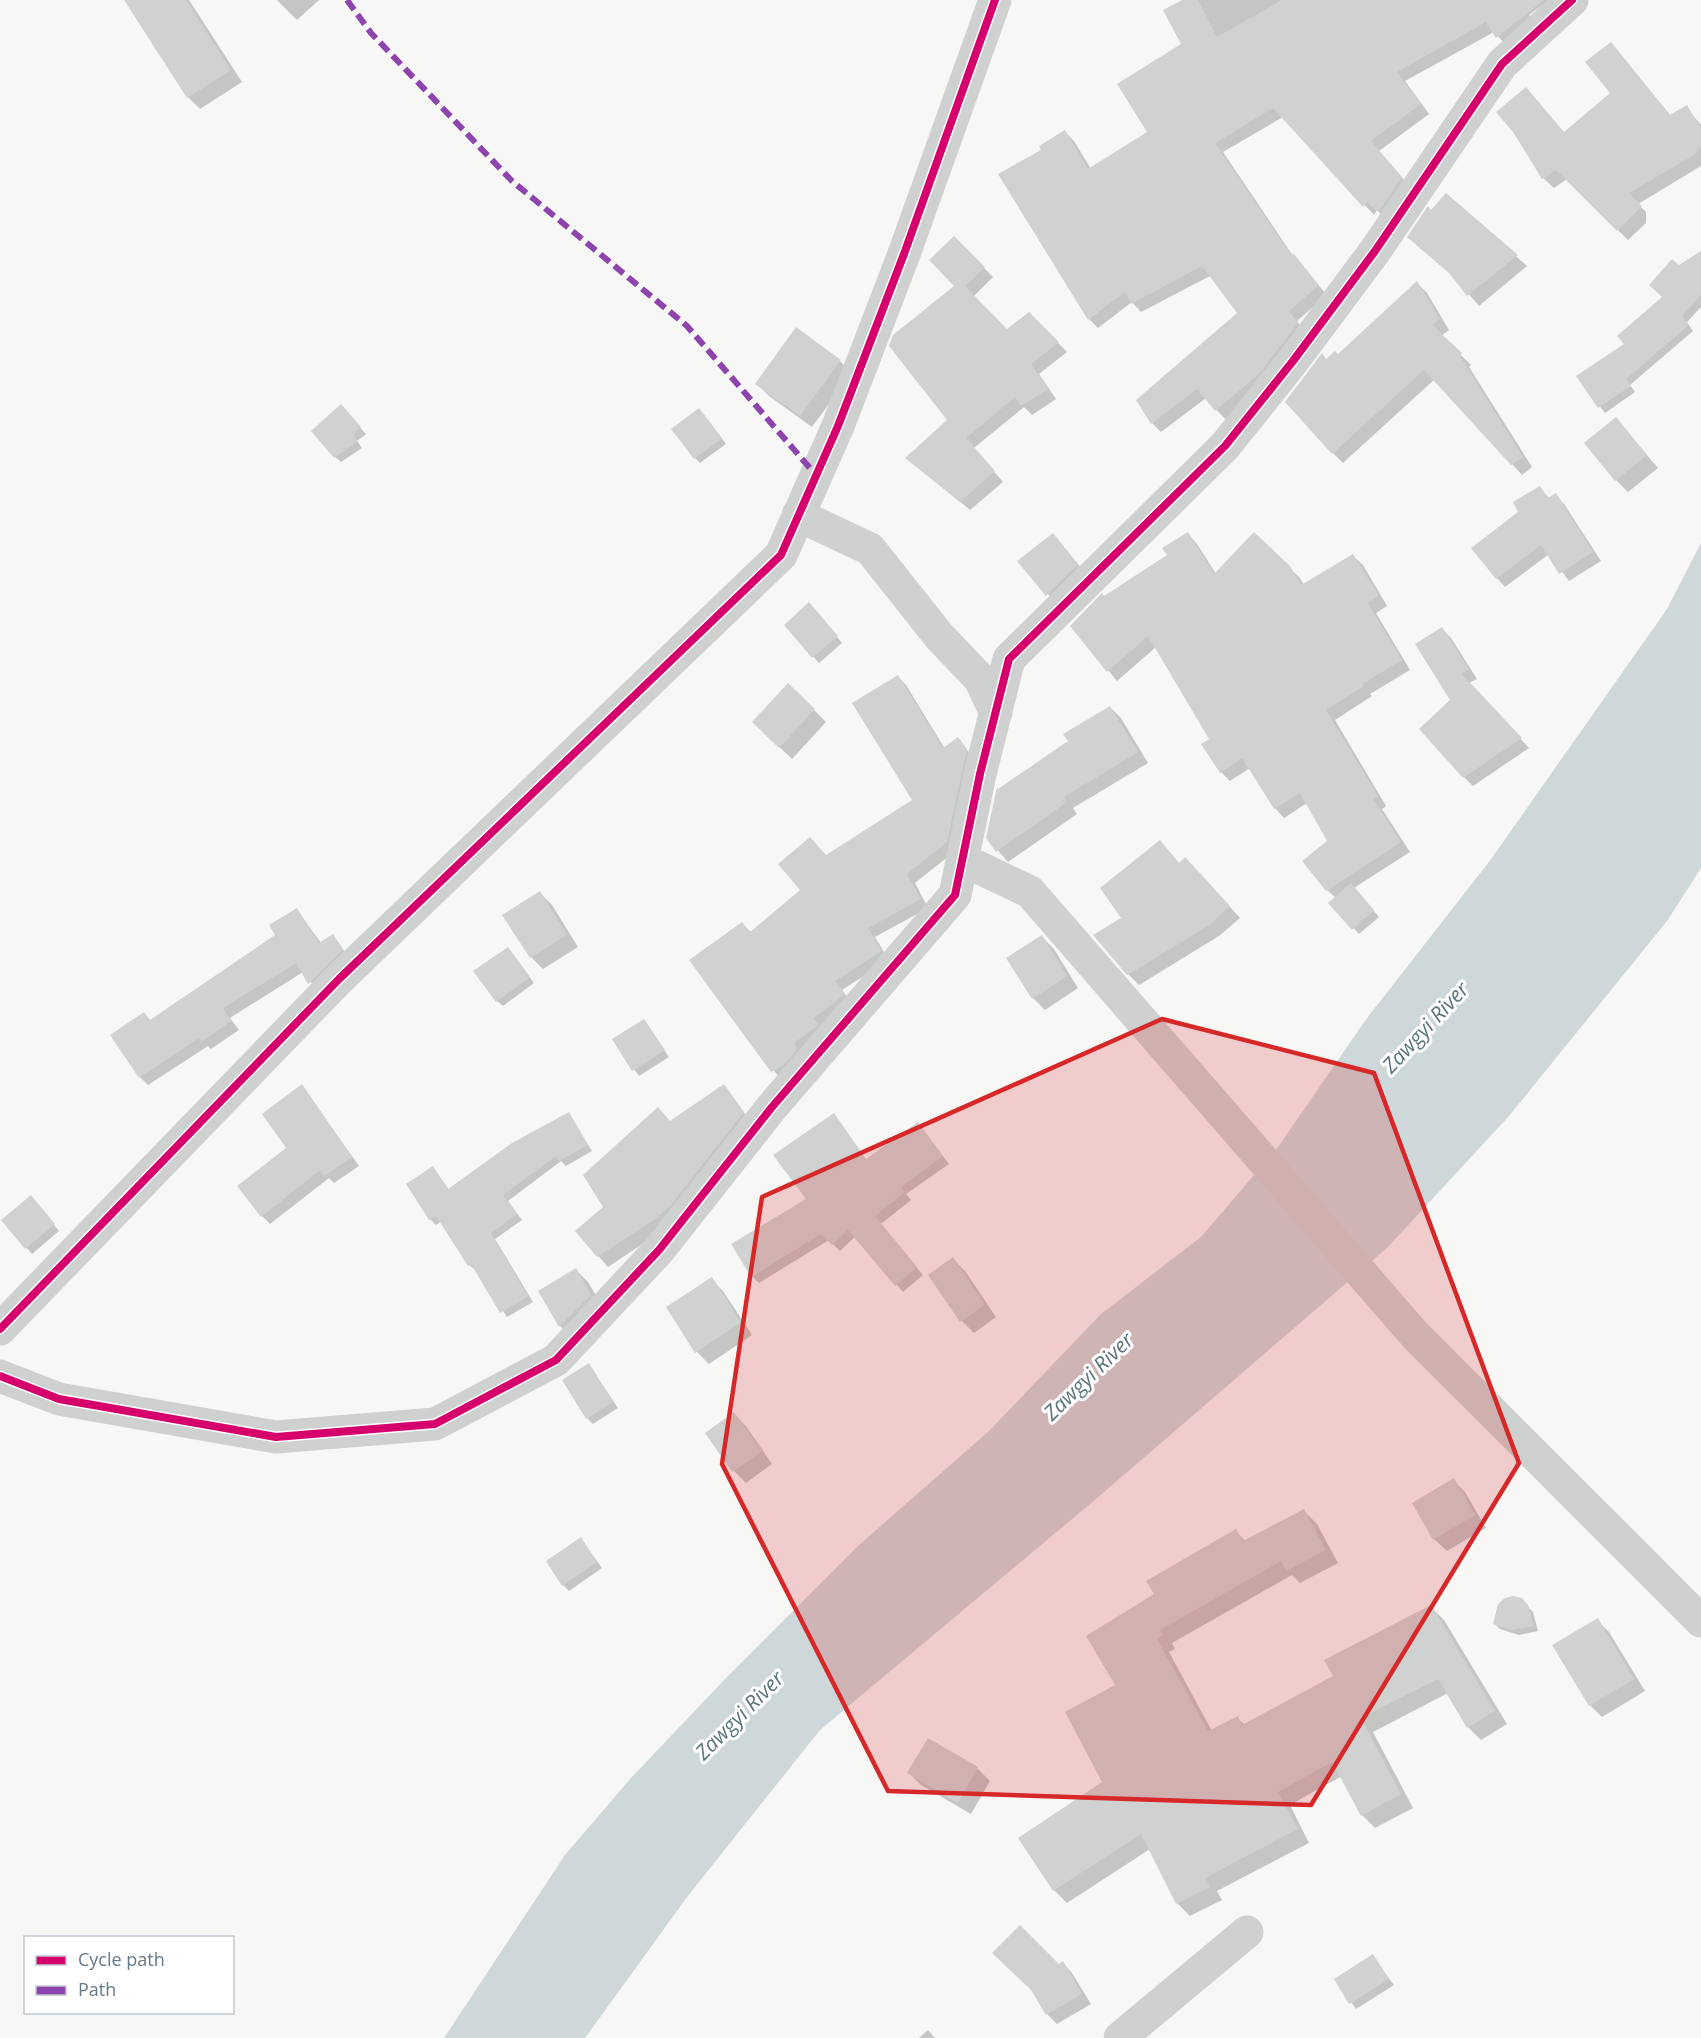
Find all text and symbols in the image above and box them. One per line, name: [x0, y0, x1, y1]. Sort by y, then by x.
water label: Zawgyi River: [1375, 975, 1475, 1079]
water label: Zawgyi River: [1036, 1325, 1140, 1427]
water label: Zawgyi River: [688, 1664, 790, 1766]
legend: [24, 1936, 234, 2014]
text: Cycle path: [78, 1947, 165, 1971]
text: Path: [78, 1977, 116, 2001]

